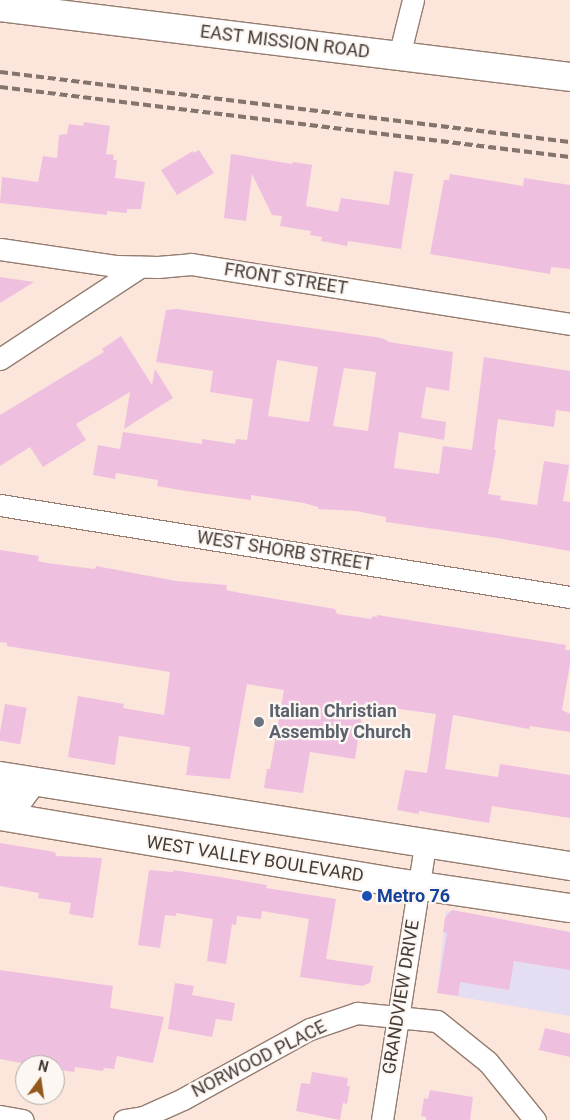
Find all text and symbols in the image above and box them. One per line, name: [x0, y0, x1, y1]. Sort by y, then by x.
street label: EAST MISSION ROAD: [199, 21, 371, 63]
street label: FRONT STREET: [223, 259, 349, 299]
street label: WEST SHORB STREET: [195, 526, 375, 576]
place label: Italian Christian Assembly Church: [269, 701, 411, 744]
marker: Italian Christian Assembly Church: [253, 716, 265, 728]
street label: WEST VALLEY BOULEVARD: [145, 831, 365, 887]
place label: Metro 76: [377, 885, 450, 907]
marker: Metro 76: [361, 890, 373, 902]
street label: GRANDVIEW DRIVE: [378, 918, 424, 1076]
street label: NORWOOD PLACE: [188, 1016, 330, 1102]
north arrow: [15, 1055, 65, 1105]
text: N: [37, 1057, 50, 1075]

